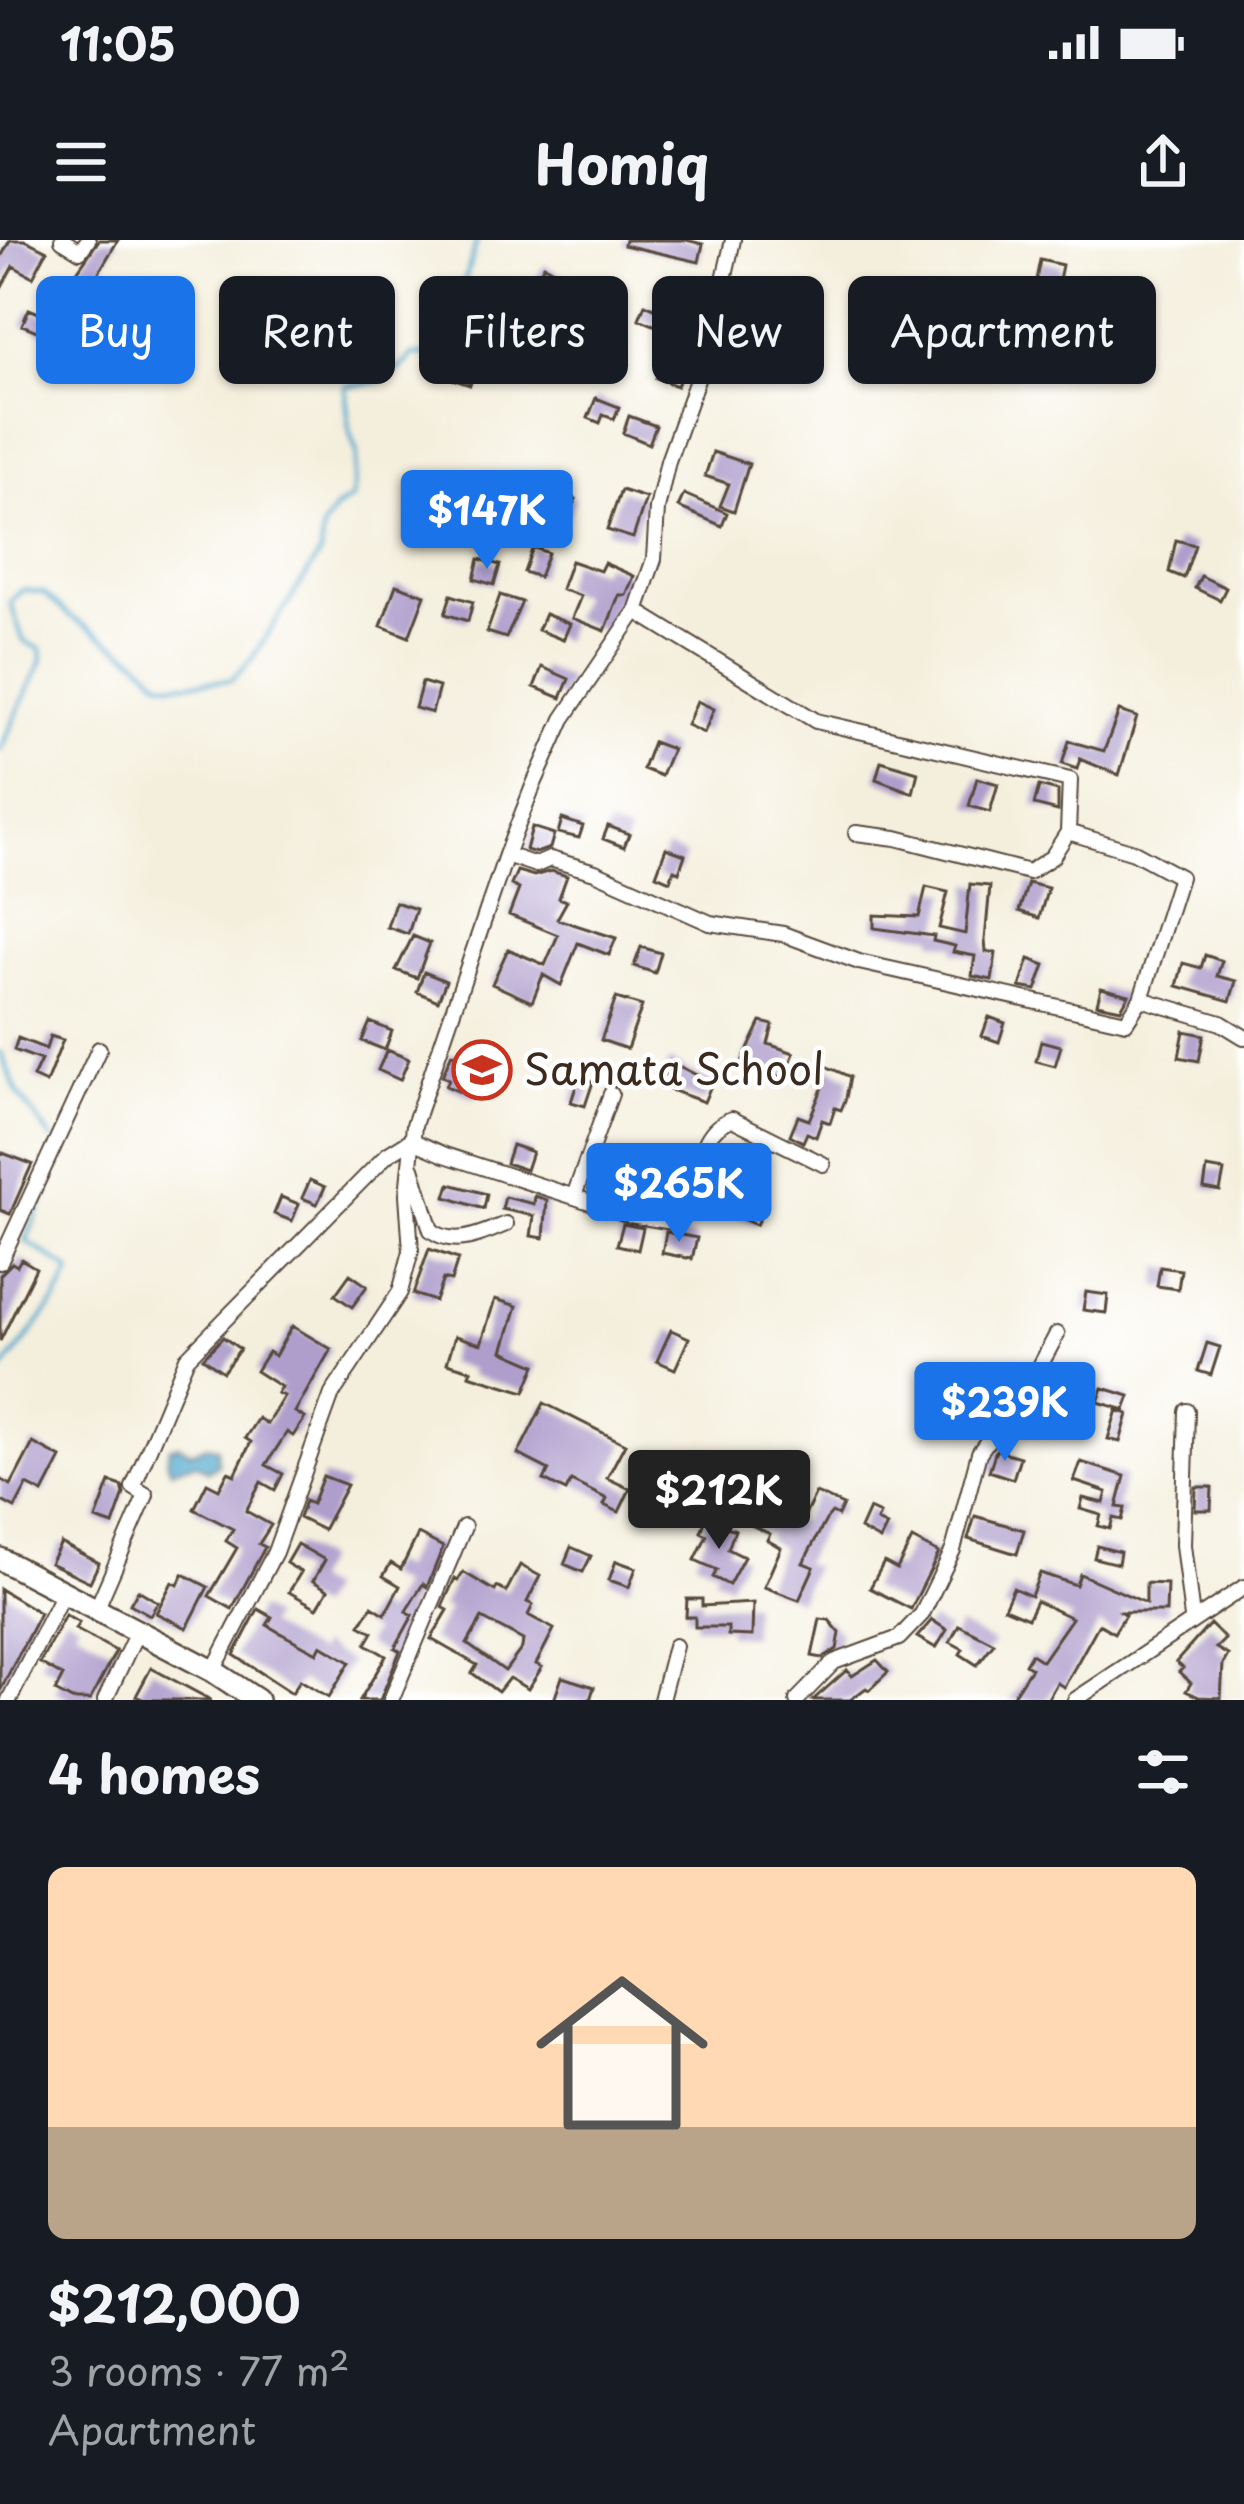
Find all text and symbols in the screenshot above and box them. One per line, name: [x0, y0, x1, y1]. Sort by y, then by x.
text: 11:05: [60, 8, 176, 76]
text: Homiq: [535, 122, 709, 203]
icon: menu: [48, 129, 114, 195]
icon: share: [1130, 129, 1196, 195]
chip: Buy: [36, 276, 195, 384]
chip: Rent: [219, 276, 395, 384]
chip: Filters: [419, 276, 628, 384]
chip: New: [652, 276, 824, 384]
chip: Apartment: [848, 276, 1156, 384]
pin: $147K: [403, 470, 571, 572]
text: $147K: [428, 479, 546, 538]
place label: Samata School: [524, 1036, 824, 1099]
school or university icon: Samata School: [451, 1039, 513, 1101]
pin: $265K: [595, 1143, 763, 1245]
text: $265K: [613, 1152, 745, 1211]
pin: $239K: [921, 1362, 1089, 1464]
text: $239K: [941, 1371, 1069, 1430]
pin: $212K: [635, 1450, 803, 1552]
text: $212K: [655, 1459, 783, 1518]
text: 4 homes: [48, 1734, 260, 1811]
icon: filters: [1130, 1739, 1196, 1805]
icon: home: [514, 1945, 730, 2161]
text: $212,000: [48, 2263, 301, 2340]
text: 3 rooms · 77 m²: [48, 2340, 350, 2399]
text: Apartment: [48, 2399, 256, 2458]

